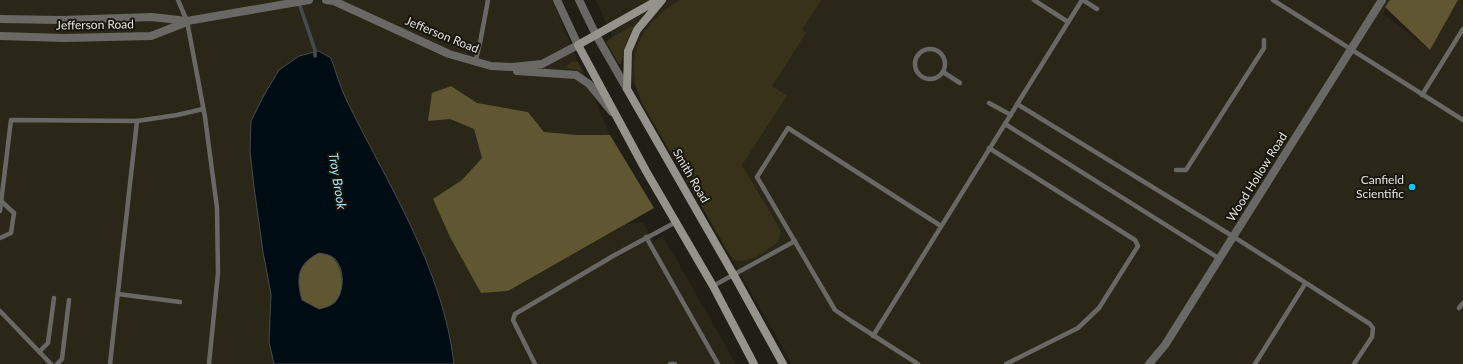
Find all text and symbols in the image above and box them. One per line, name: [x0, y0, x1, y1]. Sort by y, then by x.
street label: Jefferson Road: [403, 13, 481, 56]
street label: Jefferson Road: [56, 16, 134, 33]
street label: Wood Hollow Road: [1223, 129, 1290, 224]
street label: Smith Road: [670, 146, 713, 205]
water label: Troy Brook: [326, 151, 351, 211]
place label: Canfield Scientific: [1356, 172, 1404, 201]
marker: Canfield Scientific: [1407, 182, 1417, 192]

